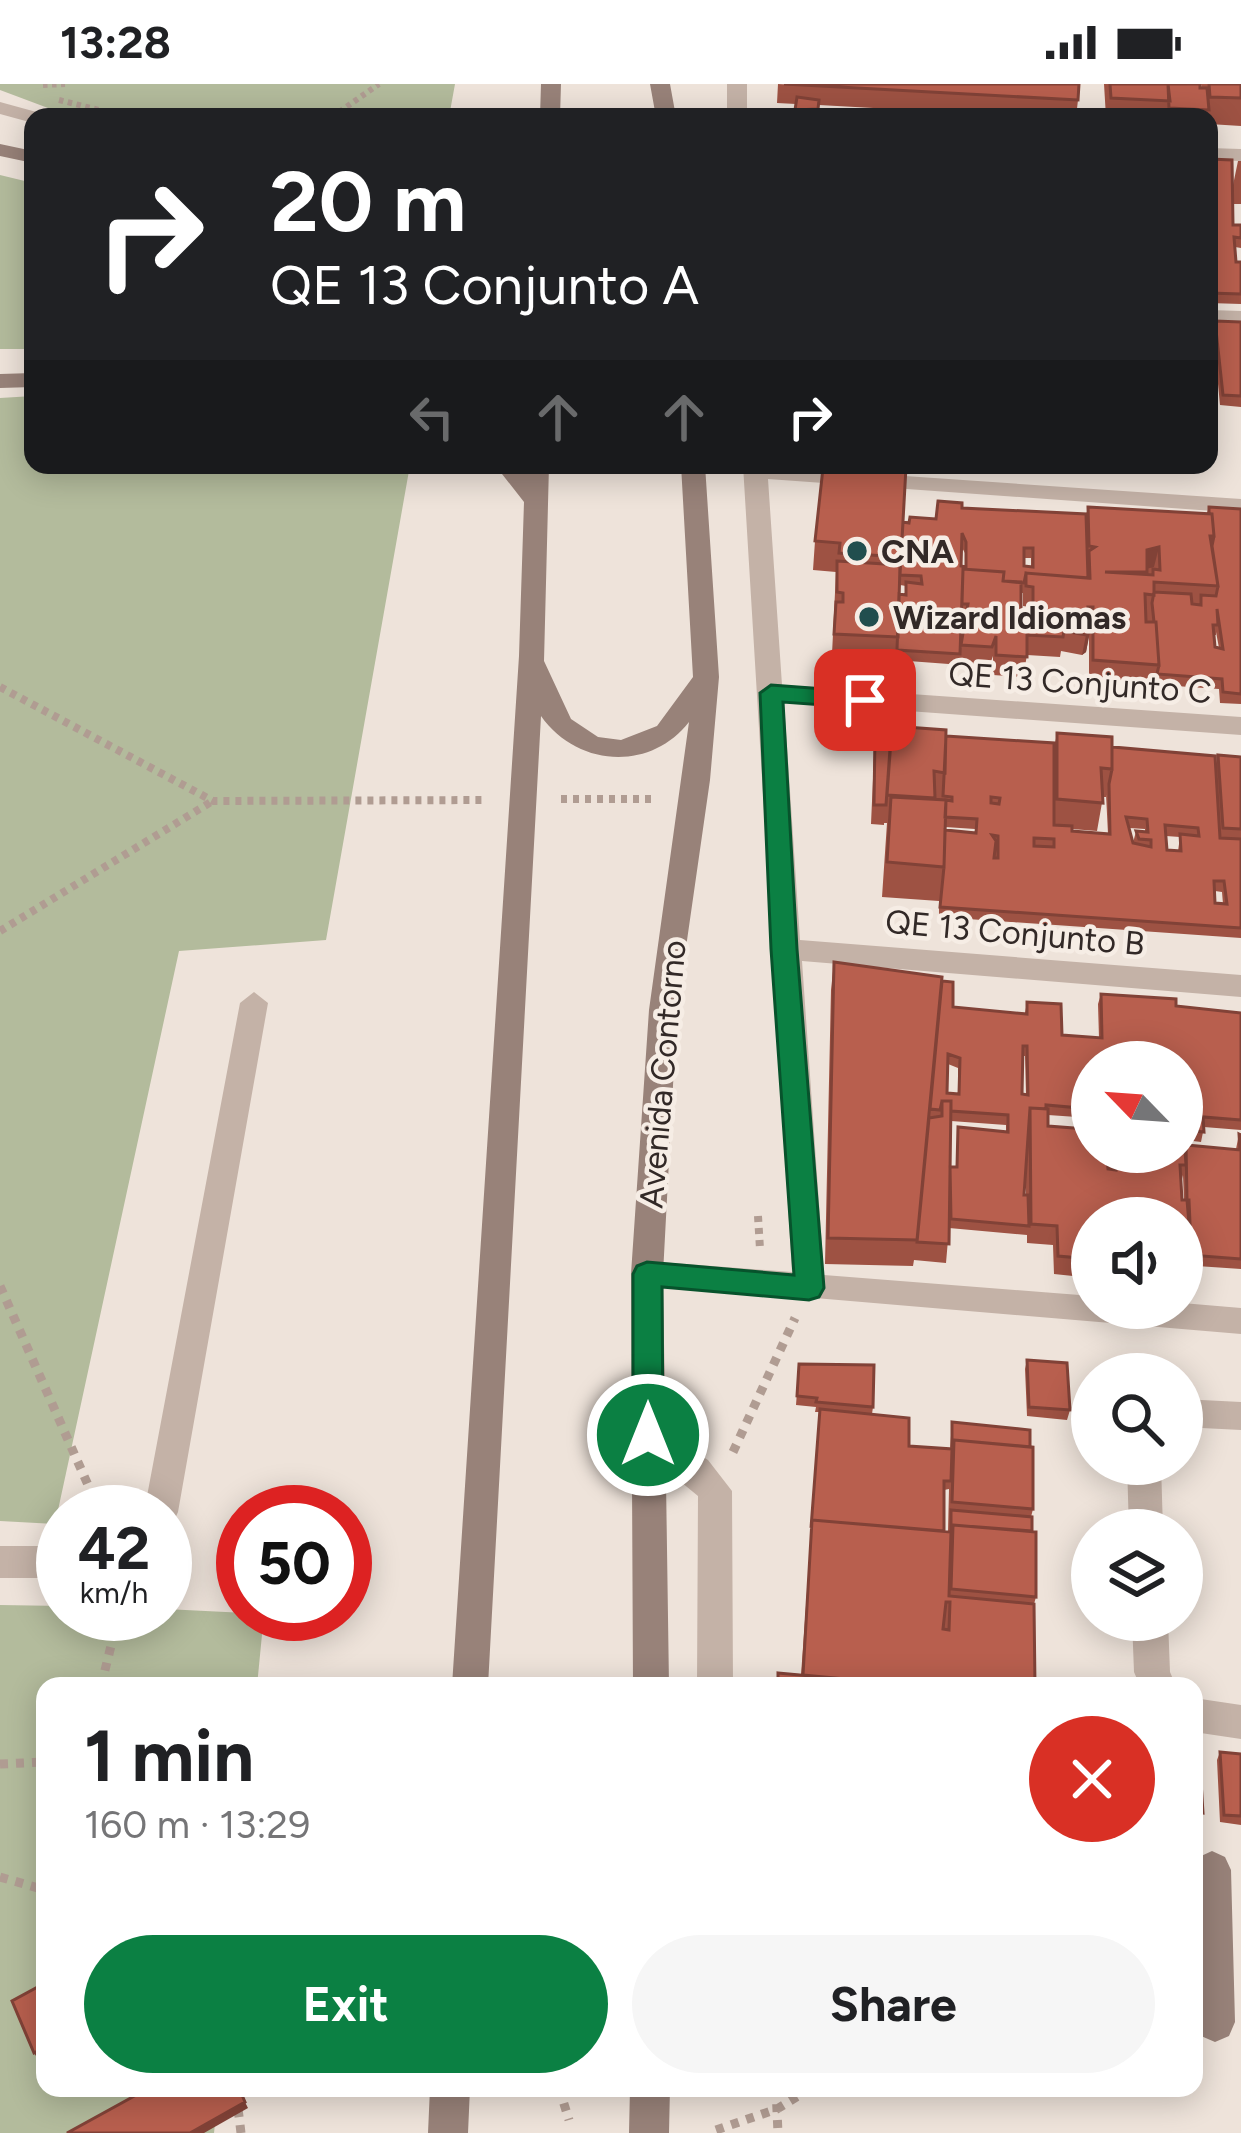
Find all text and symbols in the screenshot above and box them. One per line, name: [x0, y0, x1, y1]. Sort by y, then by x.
text: 13:28: [60, 15, 171, 69]
text: 20 m: [270, 151, 466, 252]
icon: right: [72, 156, 228, 312]
text: QE 13 Conjunto A: [270, 253, 699, 318]
icon: left: [399, 384, 465, 450]
icon: ahead: [525, 384, 591, 450]
icon: ahead: [651, 384, 717, 450]
icon: right: [777, 384, 843, 450]
place label: CNA: [881, 532, 954, 571]
marker: CNA: [844, 538, 870, 564]
place label: Wizard Idiomas: [893, 598, 1126, 637]
marker: Wizard Idiomas: [856, 604, 882, 630]
pin: [814, 649, 916, 751]
street label: QE 13 Conjunto C: [947, 654, 1213, 711]
icon: arrive: [832, 667, 898, 733]
street label: QE 13 Conjunto B: [884, 902, 1146, 963]
street label: Avenida Contorno: [631, 938, 694, 1210]
north arrow: [1071, 1041, 1203, 1173]
map controls: [1071, 1041, 1203, 1641]
button: sound: [1071, 1197, 1203, 1329]
button: search: [1071, 1353, 1203, 1485]
position arrow: [585, 1372, 711, 1498]
speed limit sign: 50: [216, 1485, 372, 1641]
button: layers: [1071, 1509, 1203, 1641]
text: 42: [78, 1512, 150, 1584]
text: km/h: [80, 1574, 148, 1611]
text: 1 min: [84, 1713, 254, 1799]
button: close: [1029, 1716, 1155, 1842]
text: 160 m · 13:29: [84, 1801, 310, 1848]
button: Exit: [84, 1935, 608, 2073]
button: Share: [632, 1935, 1155, 2073]

